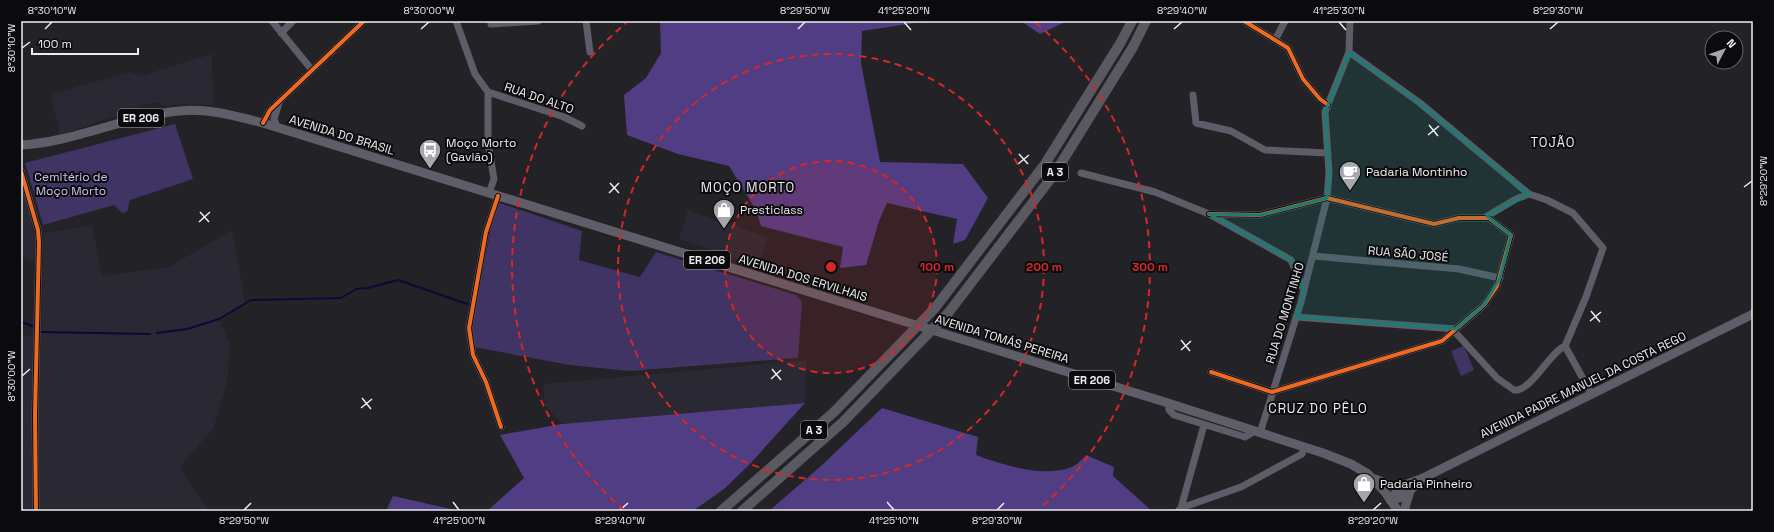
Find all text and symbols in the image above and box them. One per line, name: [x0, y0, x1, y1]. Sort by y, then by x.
text: 8°30'10"W: [28, 4, 77, 17]
text: 8°30'00"W: [404, 4, 455, 17]
text: 8°29'50"W: [780, 4, 830, 17]
text: 41°25'20"N: [878, 4, 930, 17]
text: 8°29'40"W: [1157, 4, 1207, 17]
text: 41°25'30"N: [1313, 4, 1365, 17]
text: 8°29'30"W: [1533, 4, 1583, 17]
text: 8°30'10"W: [5, 23, 18, 72]
scale bar: [32, 30, 138, 56]
north arrow: [1704, 30, 1744, 70]
text: 100 m: [38, 36, 72, 52]
text: N: [1724, 36, 1739, 51]
street label: RUA DO ALTO: [502, 79, 576, 117]
road number: ER 206: [118, 109, 164, 127]
street label: AVENIDA DO BRASIL: [287, 111, 397, 159]
district label: TOJÃO: [1530, 134, 1576, 151]
place label: Moço Morto (Gavião): [446, 135, 517, 165]
bus stop icon: Moço Morto (Gavião): [417, 137, 443, 170]
text: 8°29'20"W: [1757, 156, 1770, 206]
cafe icon: Padaria Montinho: [1337, 159, 1363, 192]
road number: A 3: [1042, 163, 1068, 181]
place label: Padaria Montinho: [1366, 164, 1467, 180]
park label: Cemitério de Moço Morto: [34, 169, 108, 199]
district label: MOÇO MORTO: [701, 179, 795, 196]
shop icon: Presticlass: [711, 197, 737, 230]
place label: Presticlass: [740, 202, 803, 218]
street label: RUA SÃO JOSÉ: [1367, 243, 1449, 266]
road number: ER 206: [684, 251, 730, 269]
street label: AVENIDA DOS ERVILHAIS: [737, 251, 869, 305]
text: 100 m: [920, 259, 954, 275]
text: 200 m: [1026, 259, 1062, 275]
text: 300 m: [1132, 259, 1168, 275]
centre of rings: [824, 260, 838, 274]
street label: RUA DO MONTINHO: [1262, 260, 1308, 366]
street label: AVENIDA TOMÁS PEREIRA: [933, 311, 1071, 367]
street label: AVENIDA PADRE MANUEL DA COSTA REGO: [1477, 328, 1689, 442]
text: 8°30'00"W: [5, 350, 18, 401]
road number: ER 206: [1069, 371, 1115, 389]
district label: CRUZ DO PÊLO: [1268, 400, 1368, 417]
road number: A 3: [801, 421, 827, 439]
shop icon: Padaria Pinheiro: [1351, 471, 1377, 504]
place label: Padaria Pinheiro: [1380, 476, 1473, 492]
text: 8°29'50"W: [219, 514, 269, 527]
text: 41°25'00"N: [433, 514, 485, 527]
text: 8°29'40"W: [595, 514, 645, 527]
text: 41°25'10"N: [869, 514, 919, 527]
text: 8°29'30"W: [972, 514, 1022, 527]
text: 8°29'20"W: [1348, 514, 1398, 527]

